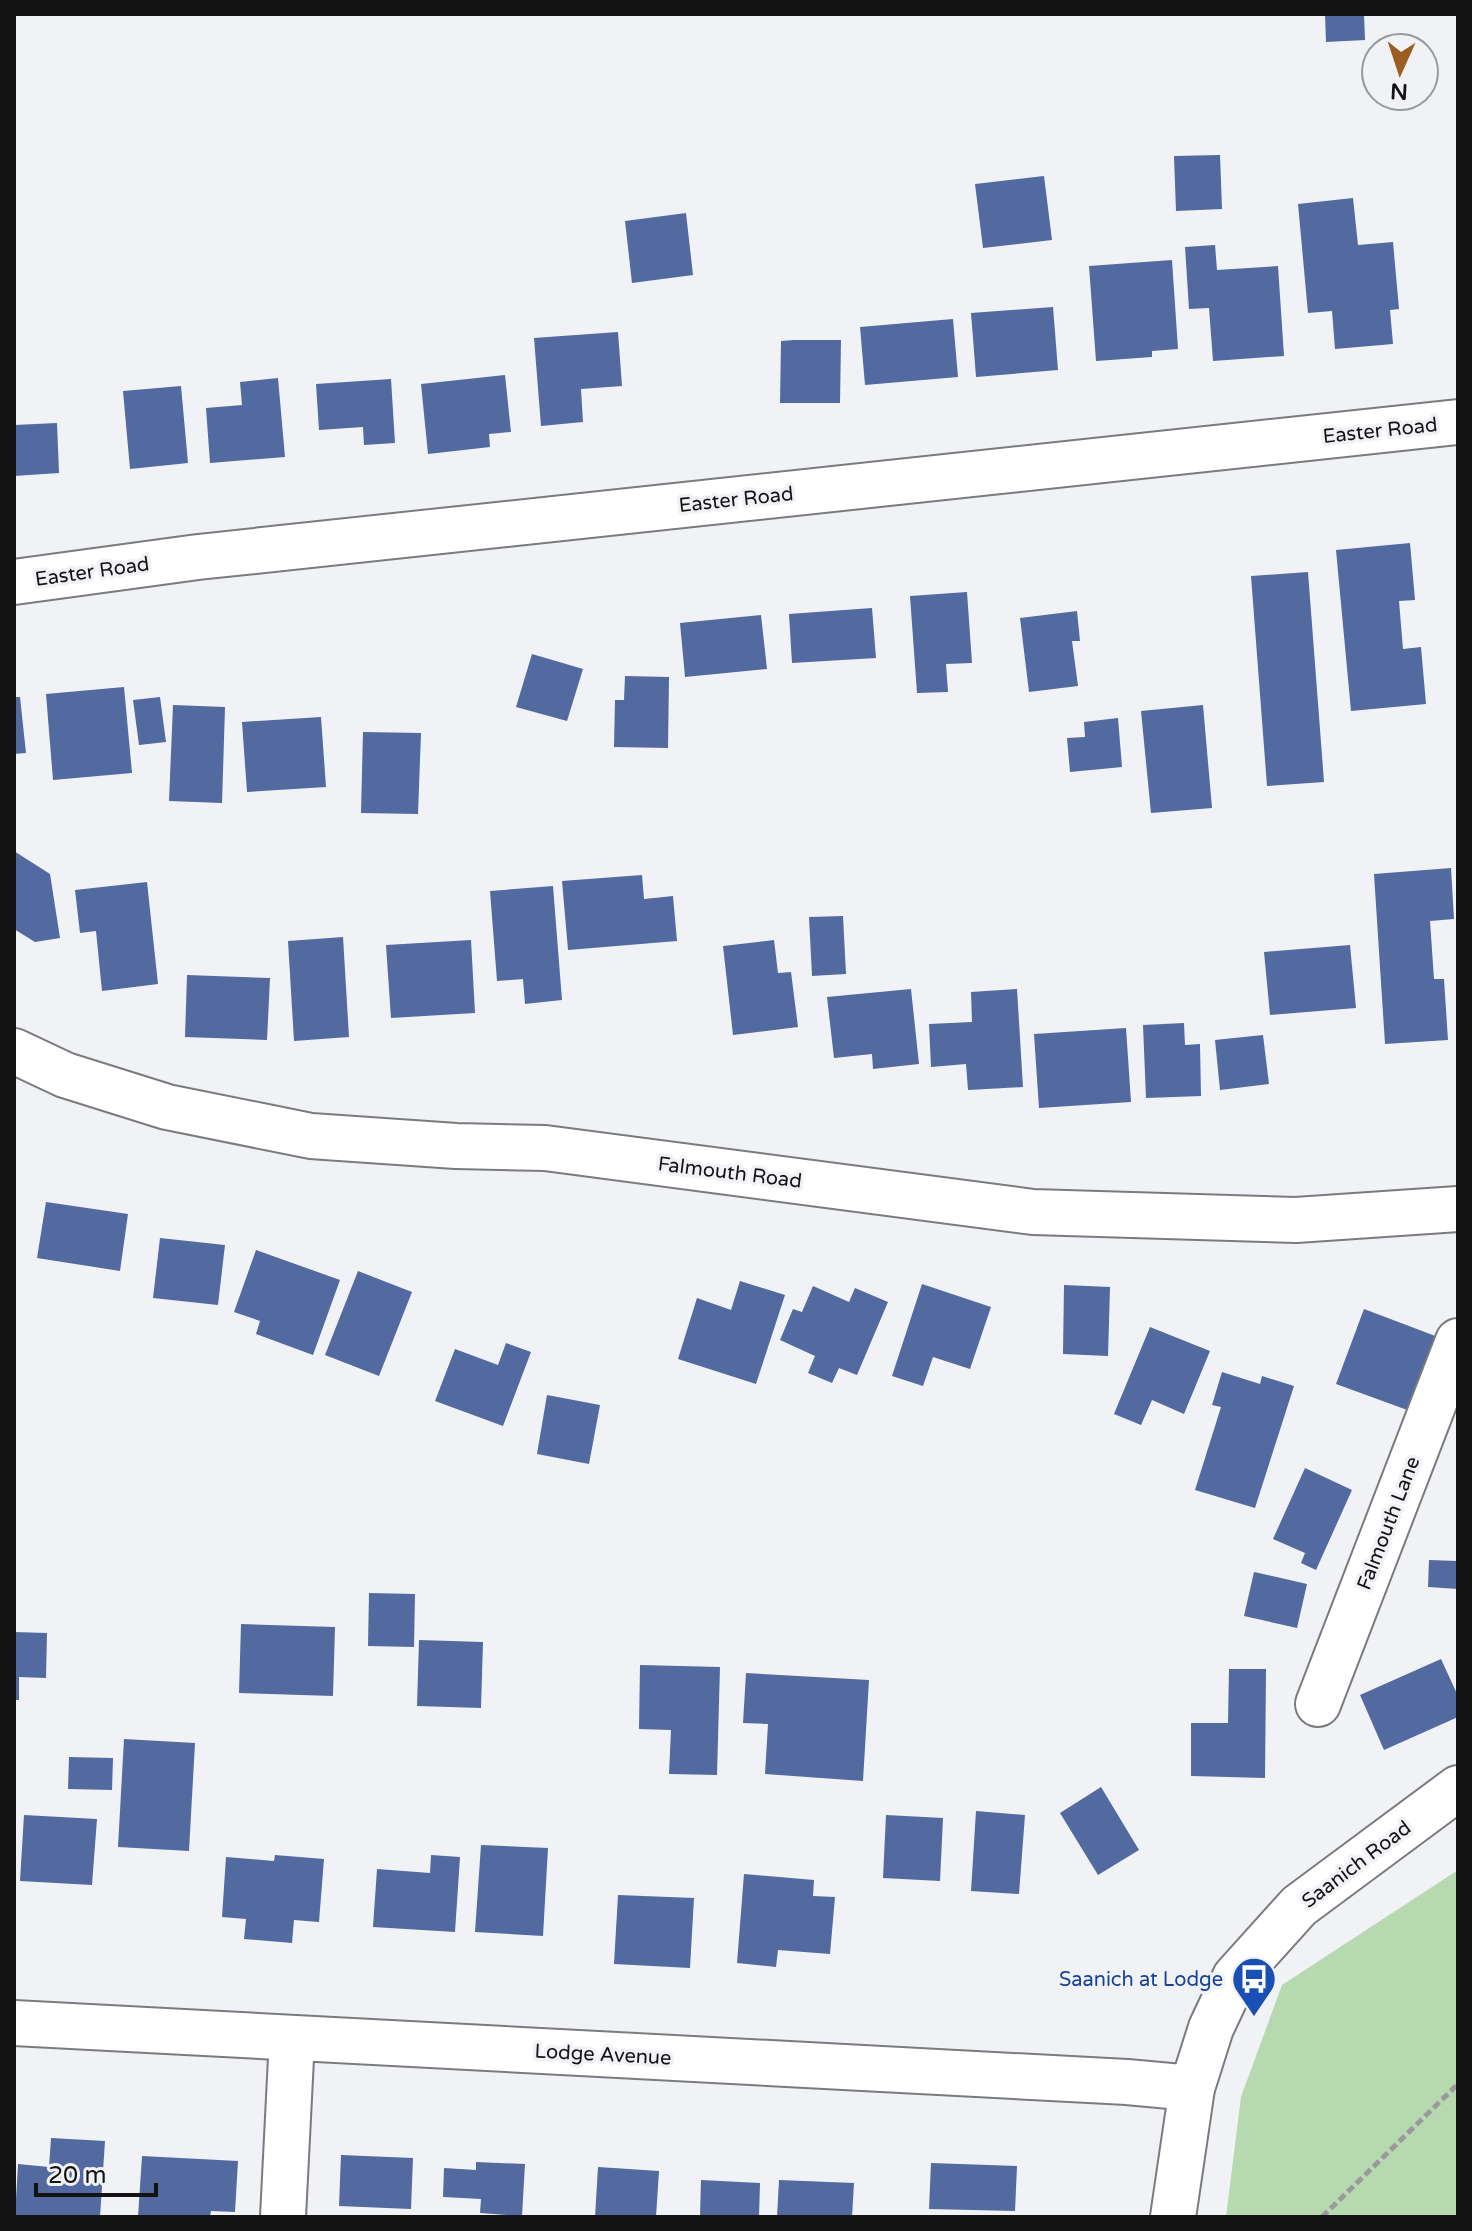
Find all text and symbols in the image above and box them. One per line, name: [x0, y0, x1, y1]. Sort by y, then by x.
north arrow: [1360, 32, 1440, 112]
text: N: [1390, 78, 1409, 104]
street label: Easter Road: [1322, 413, 1439, 449]
street label: Easter Road: [678, 482, 795, 518]
street label: Easter Road: [33, 552, 151, 592]
street label: Falmouth Road: [657, 1152, 803, 1194]
street label: Falmouth Lane: [1352, 1453, 1425, 1593]
street label: Saanich Road: [1297, 1816, 1416, 1914]
bus stop icon: Saanich at Lodge: [1230, 1955, 1278, 2018]
place label: Saanich at Lodge: [1059, 1968, 1223, 1992]
street label: Lodge Avenue: [534, 2039, 672, 2071]
scale bar: [36, 2147, 156, 2197]
text: 20 m: [48, 2161, 106, 2190]

